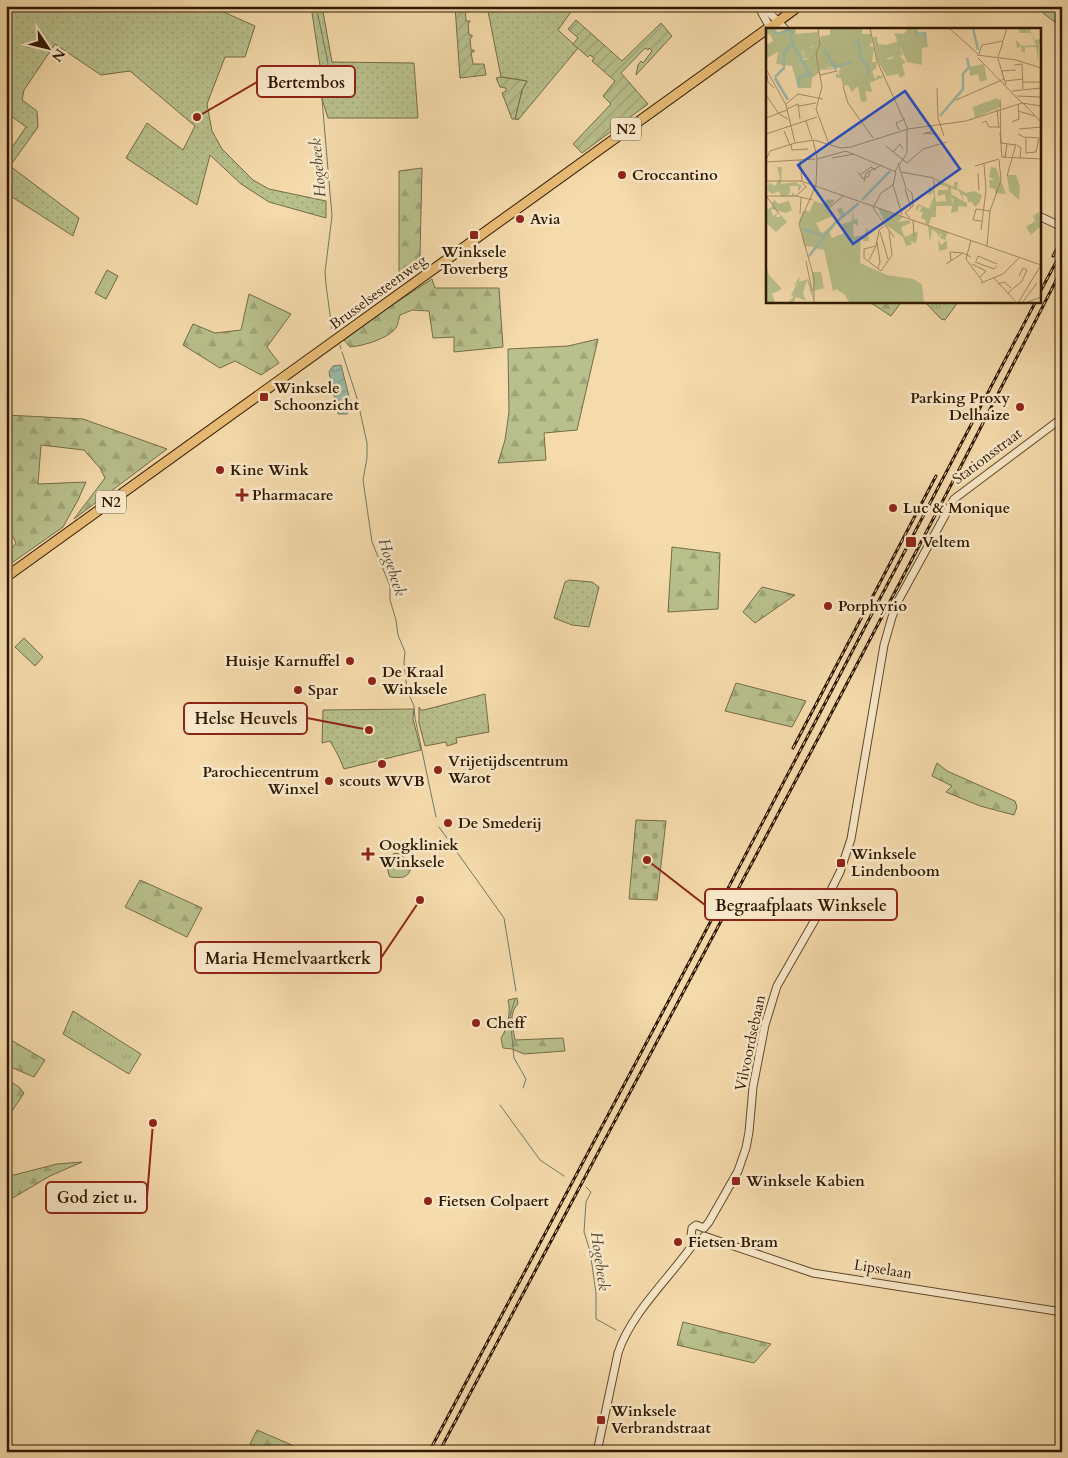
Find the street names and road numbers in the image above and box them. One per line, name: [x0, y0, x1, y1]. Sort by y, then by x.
road number: N2: [611, 118, 641, 140]
street label: Brusselsesteenweg: [325, 250, 431, 334]
street label: Stationsstraat: [948, 423, 1026, 489]
road number: N2: [96, 491, 126, 514]
street label: Vilvoordsebaan: [730, 993, 770, 1093]
street label: Lipselaan: [853, 1255, 914, 1284]

